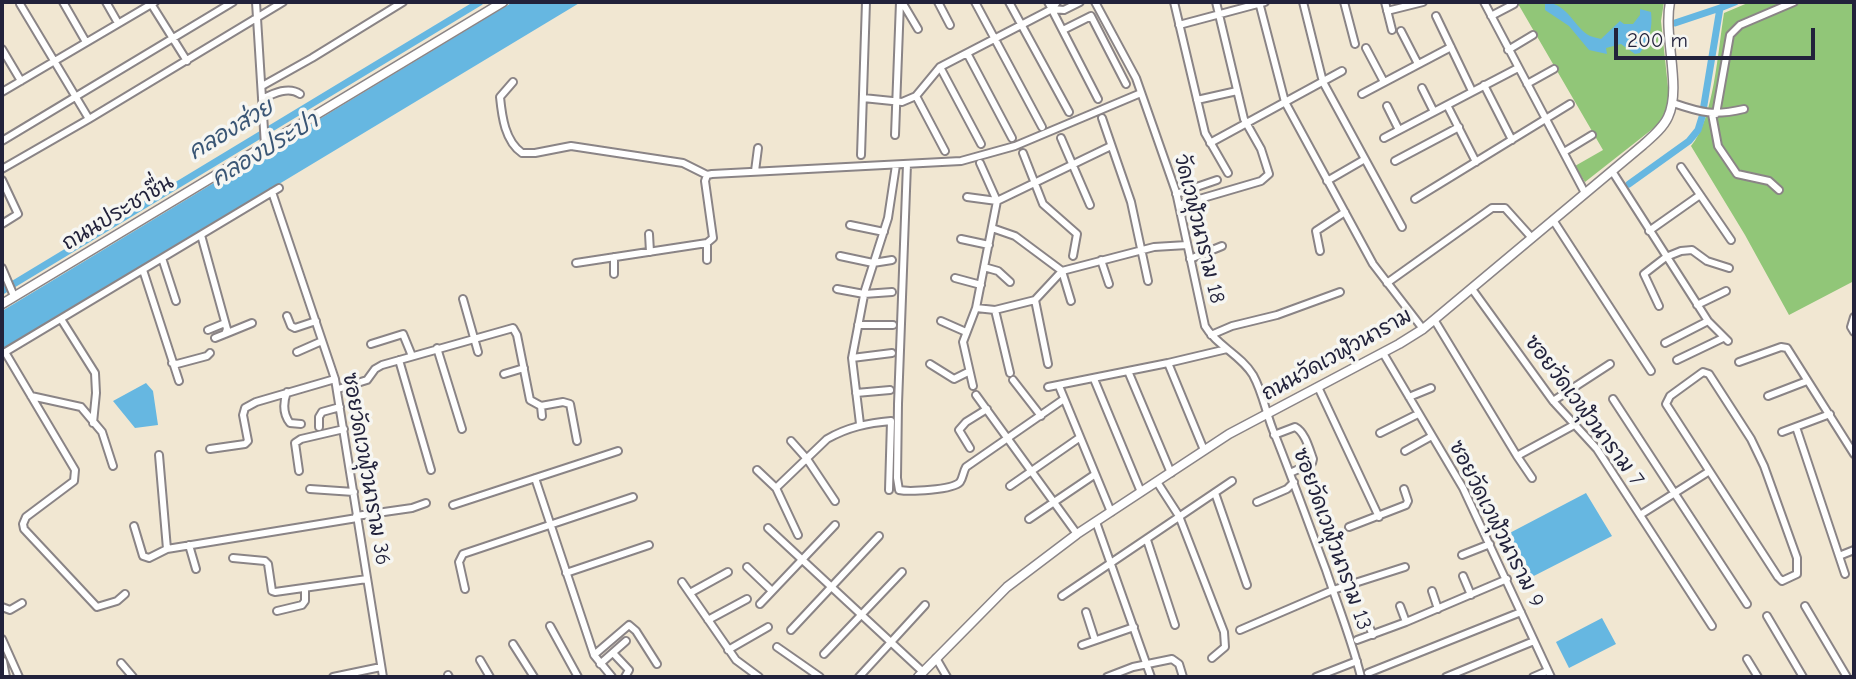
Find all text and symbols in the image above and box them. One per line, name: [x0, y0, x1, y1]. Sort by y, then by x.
scale bar: [1618, 14, 1819, 58]
text: 200 m: [1627, 28, 1688, 52]
water label: คลองส่วย: [183, 94, 279, 166]
water label: คลองประปา: [207, 107, 323, 193]
street label: วัดเวฬุวนาราม 18: [1168, 152, 1230, 306]
street label: ถนนประชาชื่น: [58, 170, 178, 256]
street label: ถนนวัดเวฬุวนาราม: [1258, 303, 1416, 407]
street label: ซอยวัดเวฬุวนาราม 7: [1519, 330, 1649, 492]
street label: ซอยวัดเวฬุวนาราม 36: [337, 371, 395, 567]
street label: ซอยวัดเวฬุวนาราม 9: [1443, 436, 1549, 612]
street label: ซอยวัดเวฬุวนาราม 13: [1287, 445, 1377, 633]

